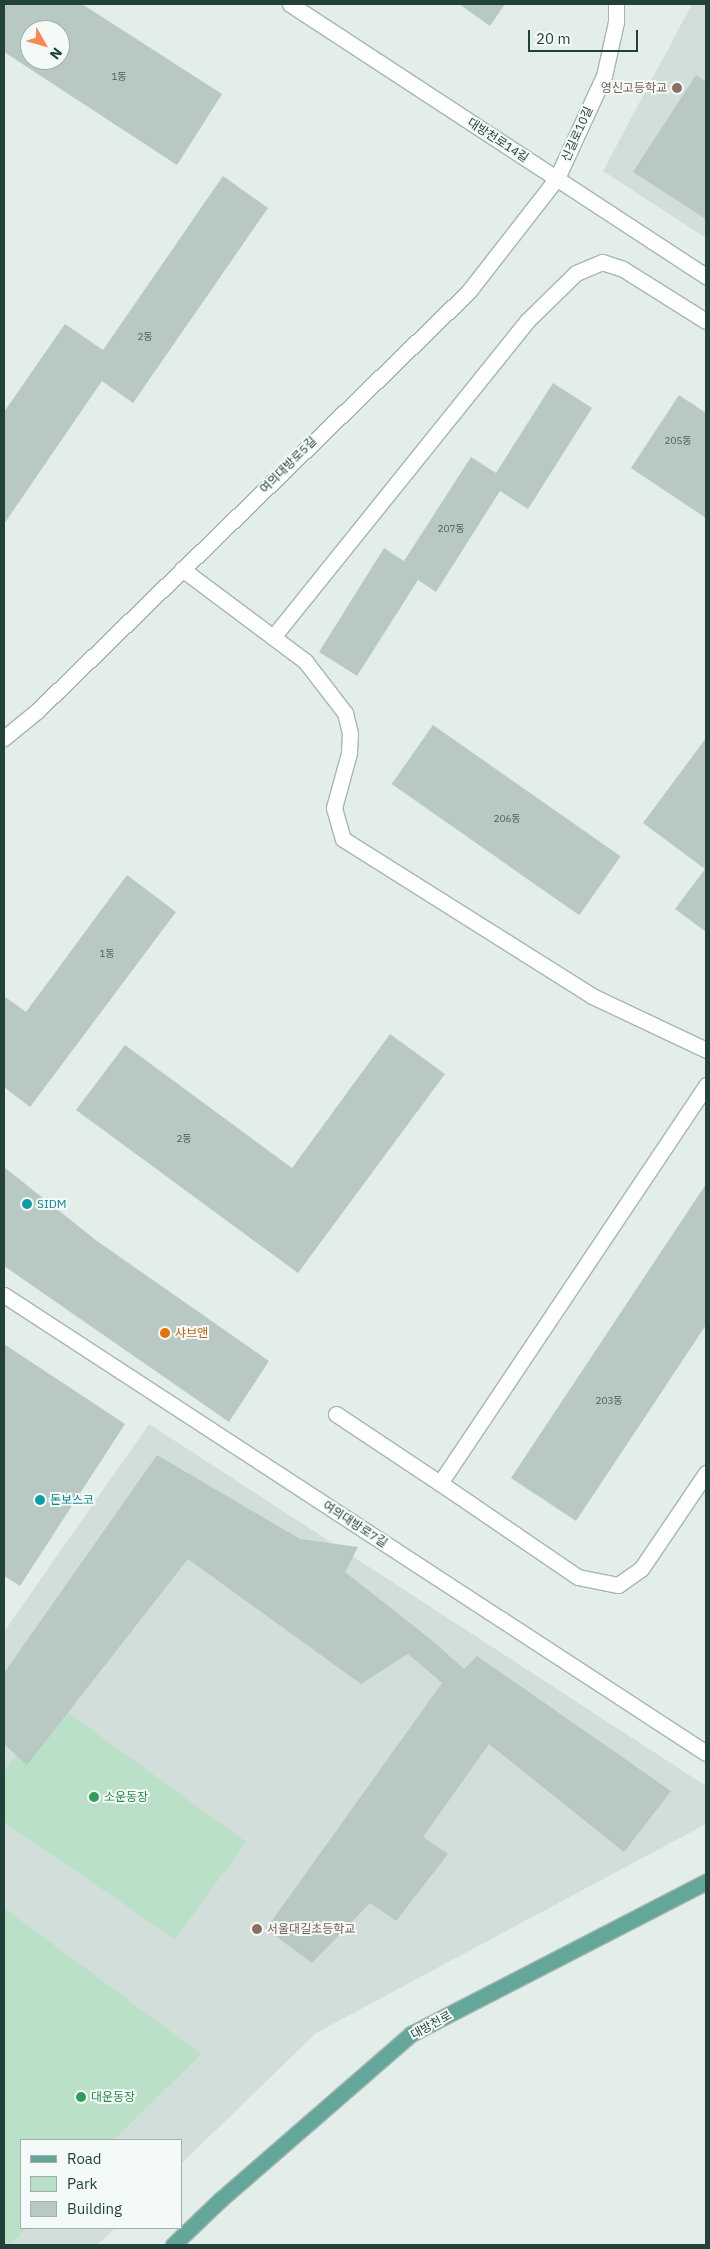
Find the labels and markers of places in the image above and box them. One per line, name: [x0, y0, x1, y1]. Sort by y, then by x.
place label: 영신고등학교: [601, 81, 667, 95]
marker: 영신고등학교: [671, 82, 683, 94]
place label: SIDM: [37, 1197, 67, 1211]
marker: SIDM: [21, 1198, 33, 1210]
place label: 샤브앤: [175, 1326, 208, 1340]
marker: 샤브앤: [159, 1327, 171, 1339]
place label: 돈보스코: [50, 1493, 94, 1507]
marker: 돈보스코: [34, 1494, 46, 1506]
place label: 소운동장: [104, 1790, 148, 1804]
marker: 소운동장: [88, 1791, 100, 1803]
place label: 서울대길초등학교: [267, 1922, 355, 1936]
marker: 서울대길초등학교: [251, 1923, 263, 1935]
place label: 대운동장: [91, 2090, 135, 2104]
marker: 대운동장: [75, 2091, 87, 2103]

